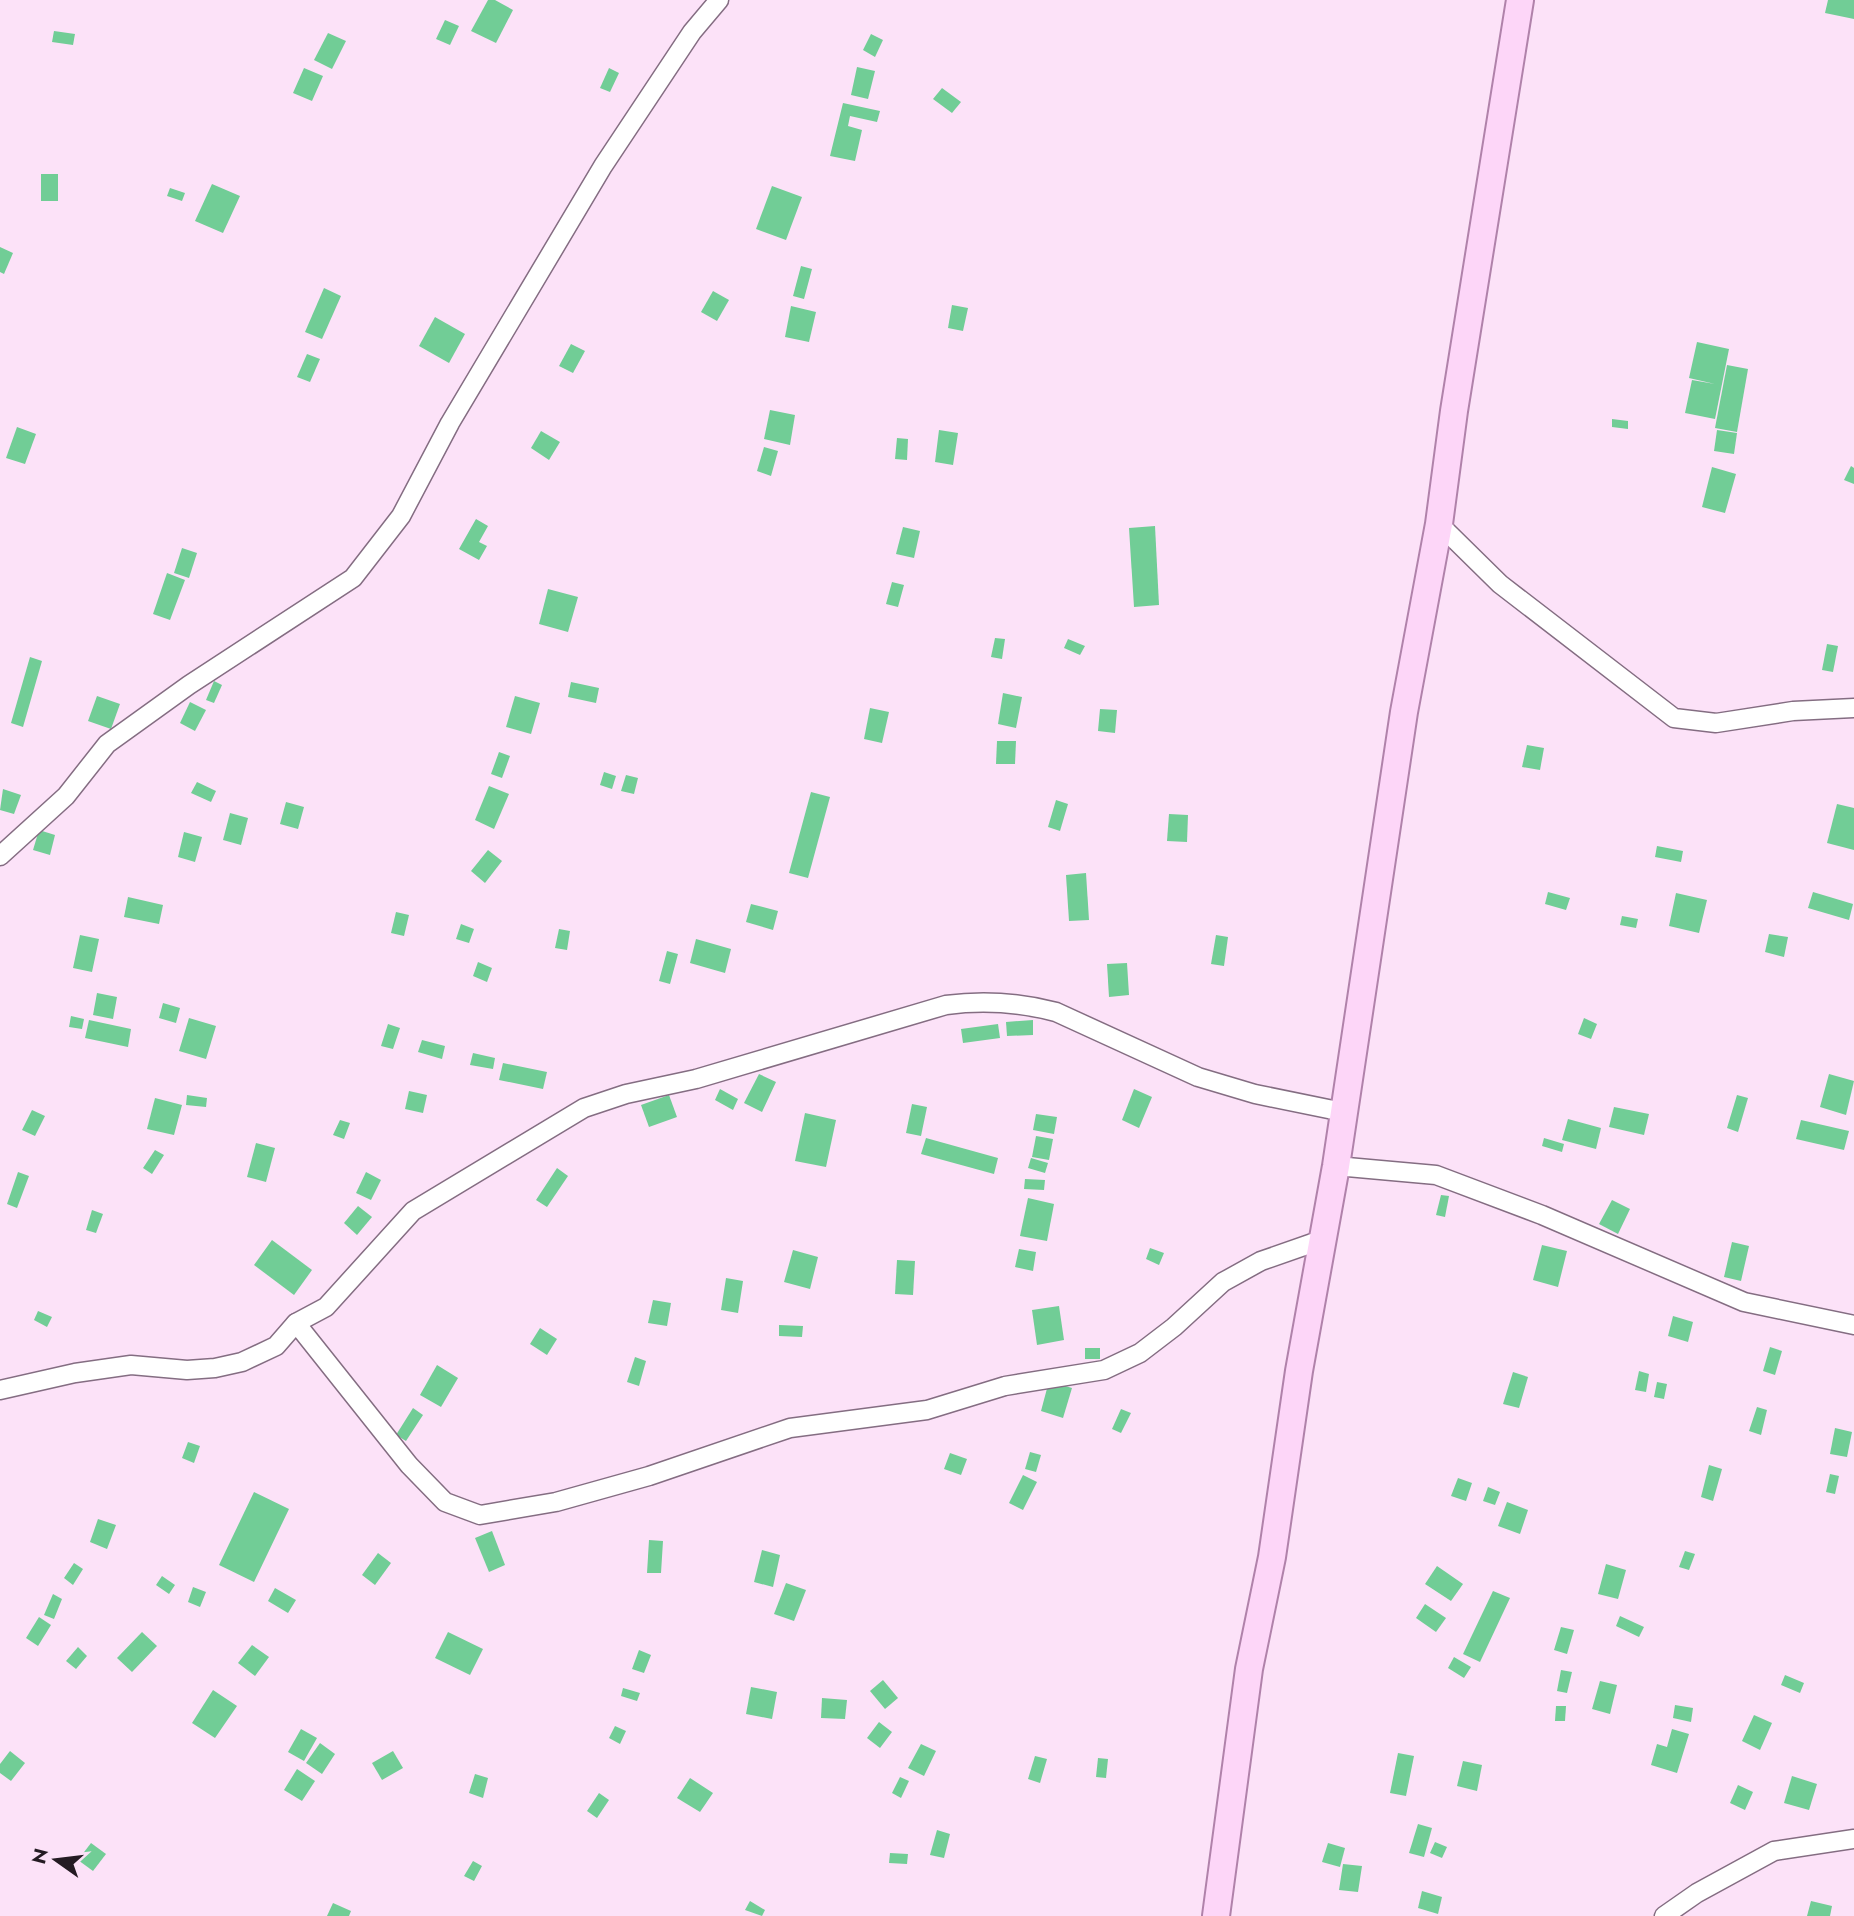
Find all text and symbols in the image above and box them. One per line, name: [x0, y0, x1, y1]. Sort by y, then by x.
north arrow: [21, 1825, 91, 1895]
text: N: [25, 1845, 55, 1867]

